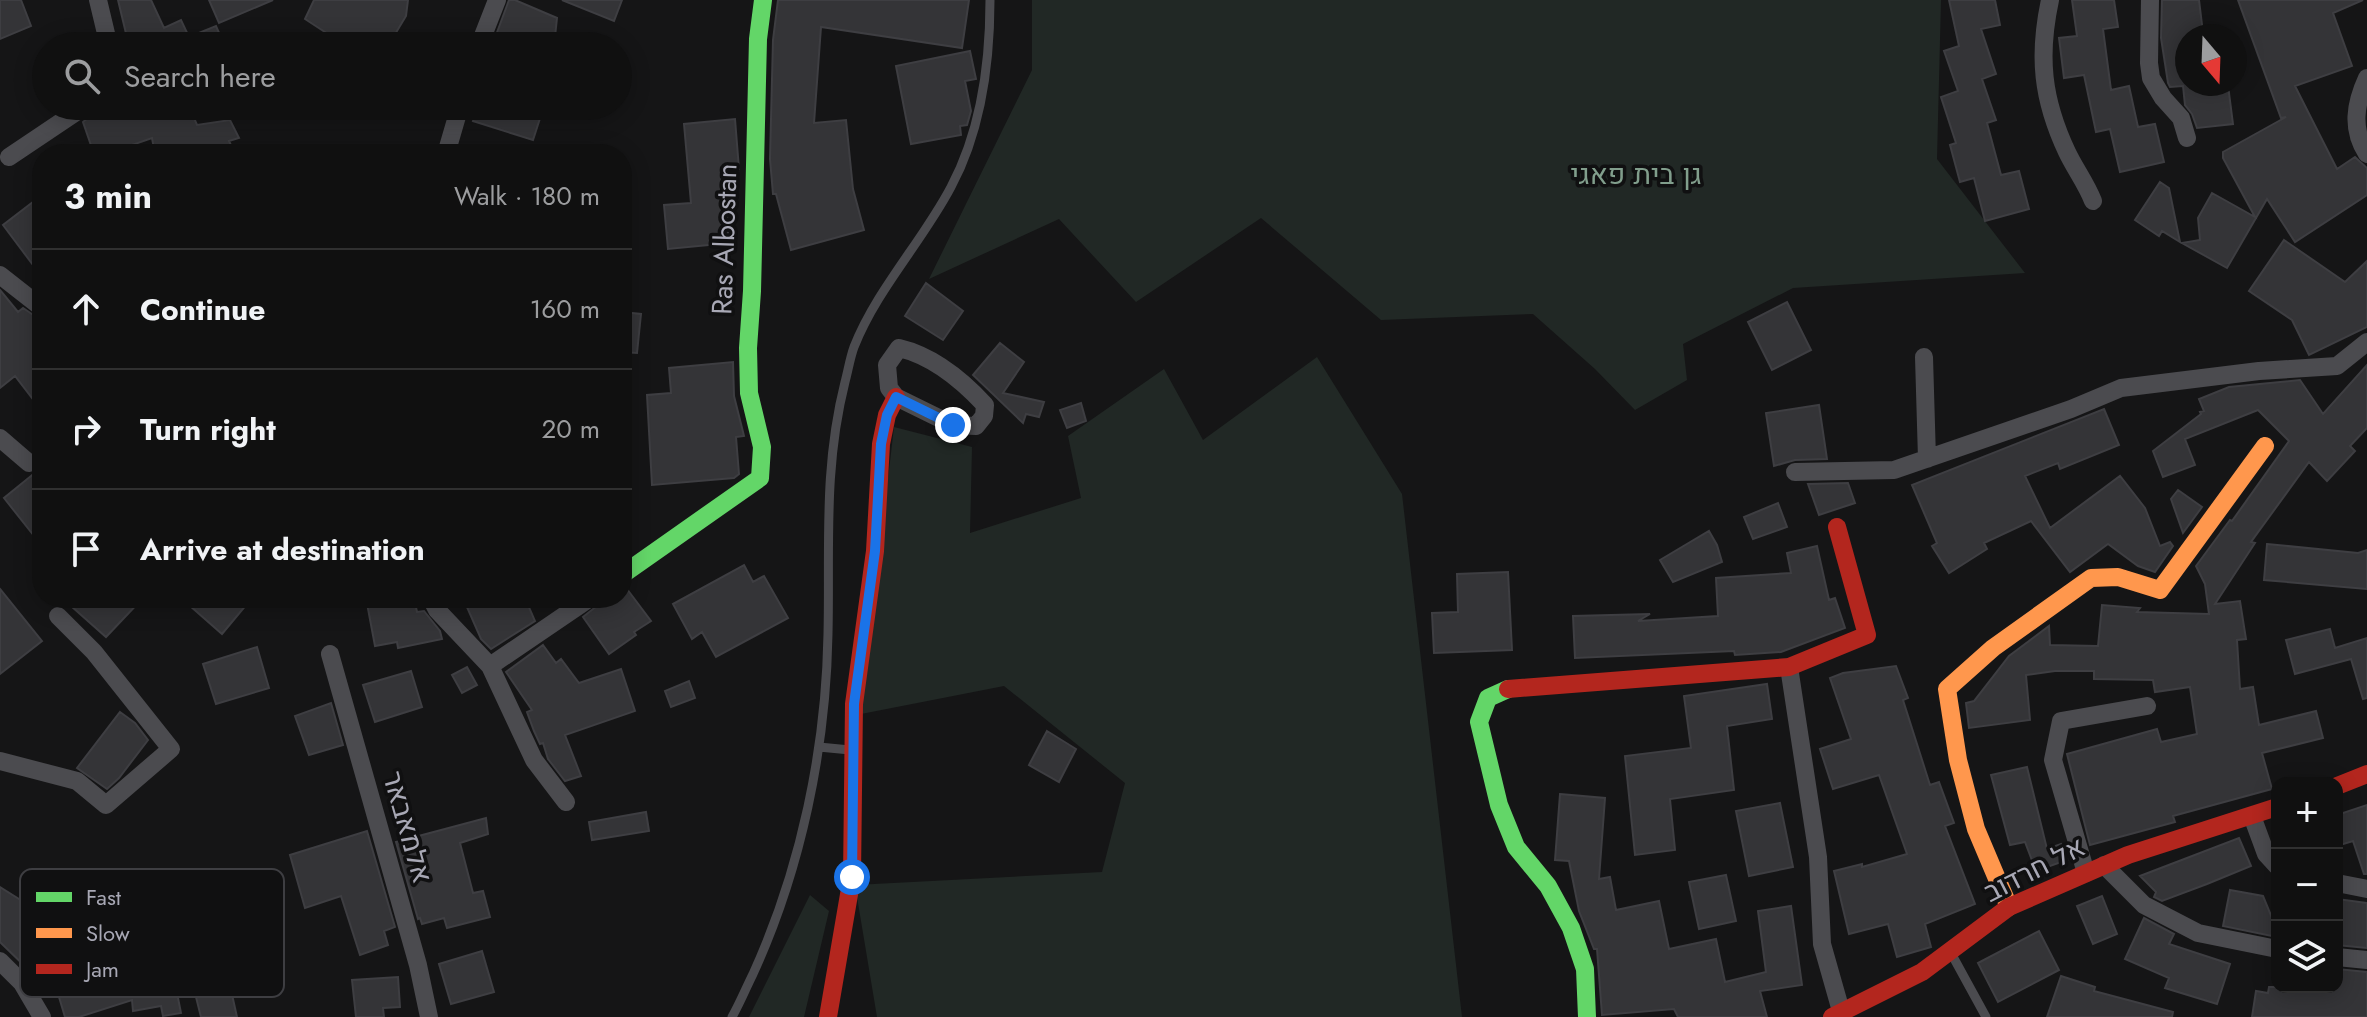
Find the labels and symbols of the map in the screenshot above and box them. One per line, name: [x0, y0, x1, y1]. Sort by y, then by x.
north arrow: [2175, 24, 2247, 96]
park label: גן בית פאגי: [1570, 154, 1702, 195]
street label: Ras Albostan: [701, 163, 748, 315]
route end: [935, 407, 971, 443]
street label: אלמאבאר: [372, 766, 443, 888]
street label: אל חרדוב: [1976, 826, 2092, 912]
route start: [834, 859, 870, 895]
legend: [20, 869, 284, 997]
text: Fast: [86, 881, 122, 913]
text: Slow: [86, 917, 130, 949]
text: Jam: [83, 953, 119, 985]

